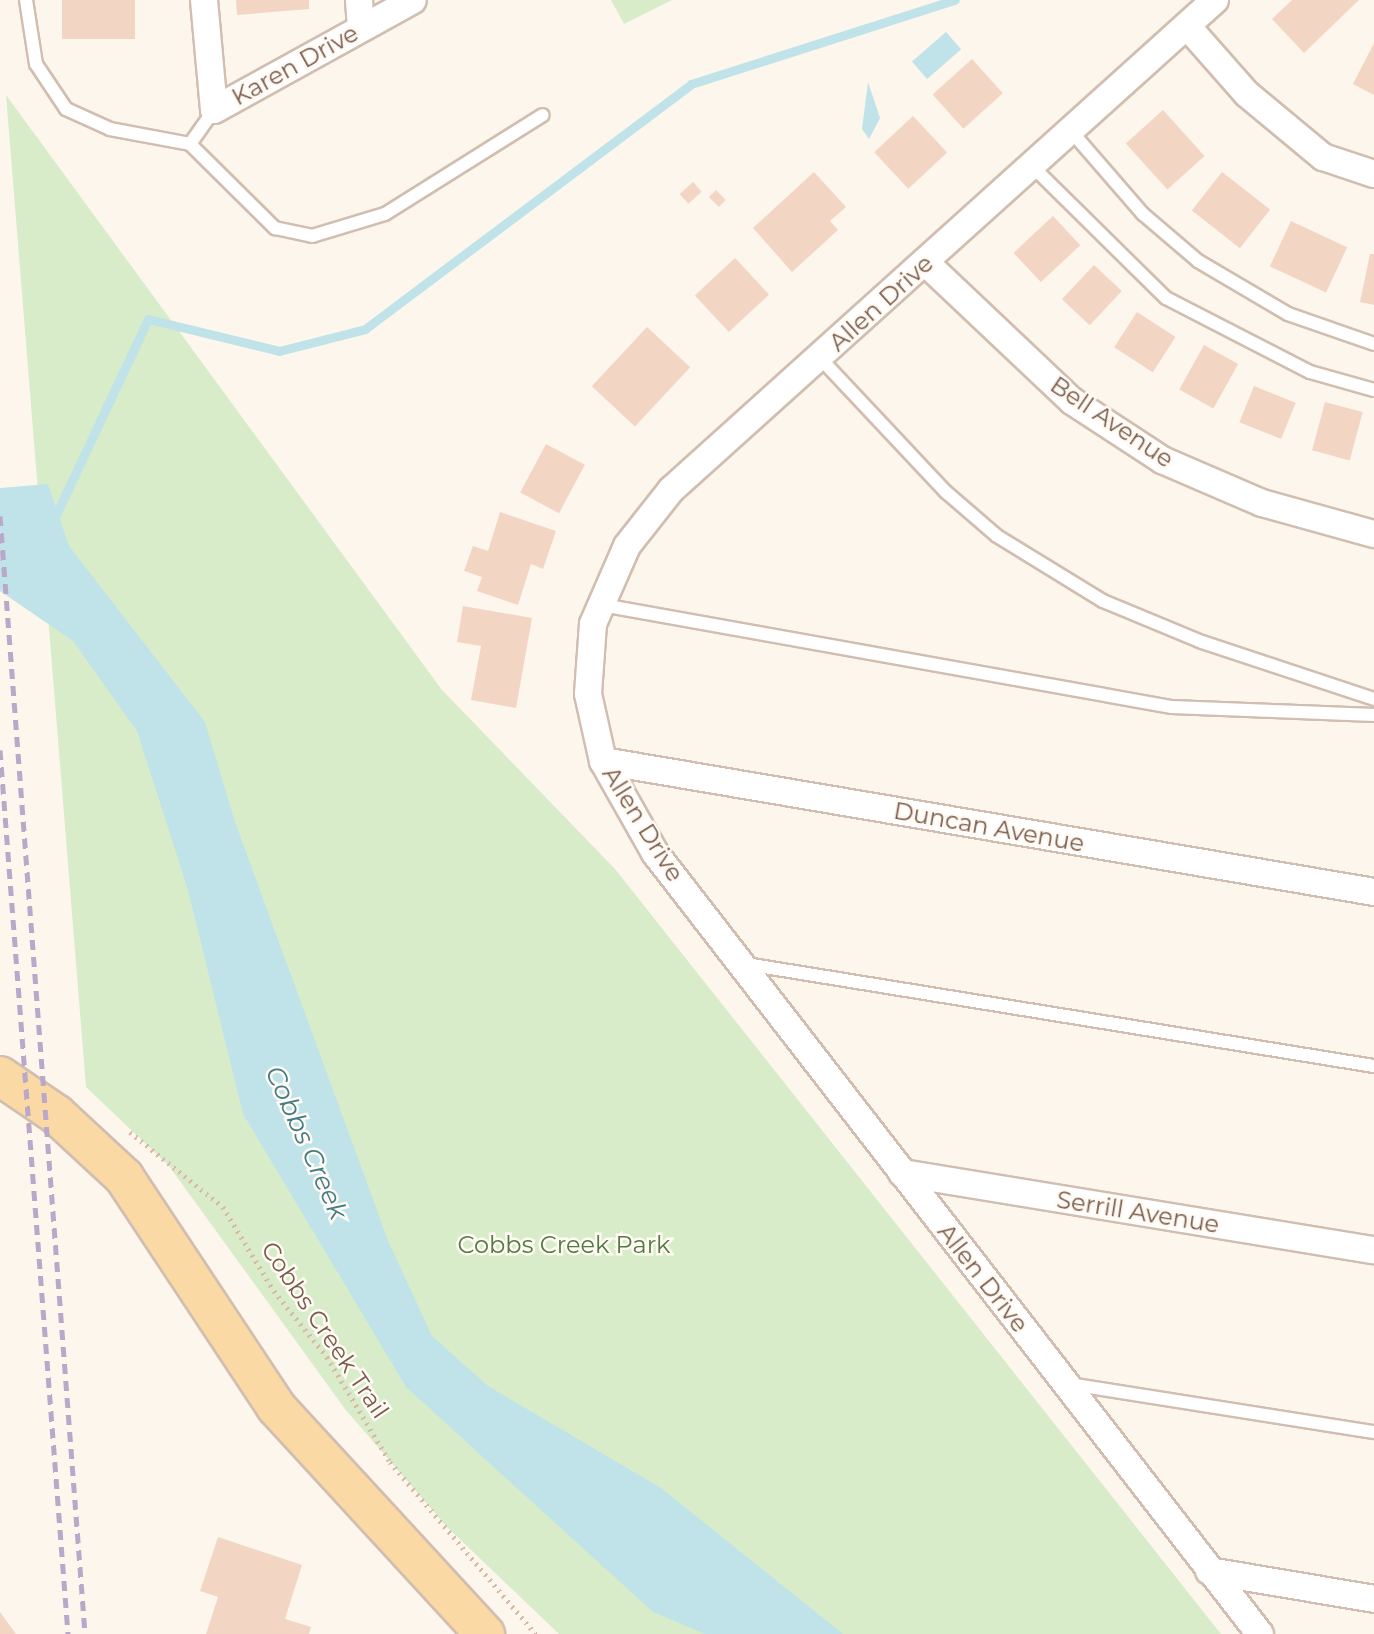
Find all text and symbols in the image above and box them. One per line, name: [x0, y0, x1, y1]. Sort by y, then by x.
street label: Karen Drive: [227, 18, 363, 112]
street label: Allen Drive: [823, 249, 939, 357]
street label: Bell Avenue: [1045, 370, 1179, 474]
street label: Allen Drive: [596, 761, 690, 887]
street label: Duncan Avenue: [891, 796, 1087, 858]
water label: Cobbs Creek: [258, 1061, 354, 1225]
street label: Serrill Avenue: [1055, 1185, 1221, 1239]
street label: Allen Drive: [932, 1218, 1034, 1338]
park label: Cobbs Creek Park: [458, 1231, 670, 1259]
street label: Cobbs Creek Trail: [255, 1236, 395, 1424]

